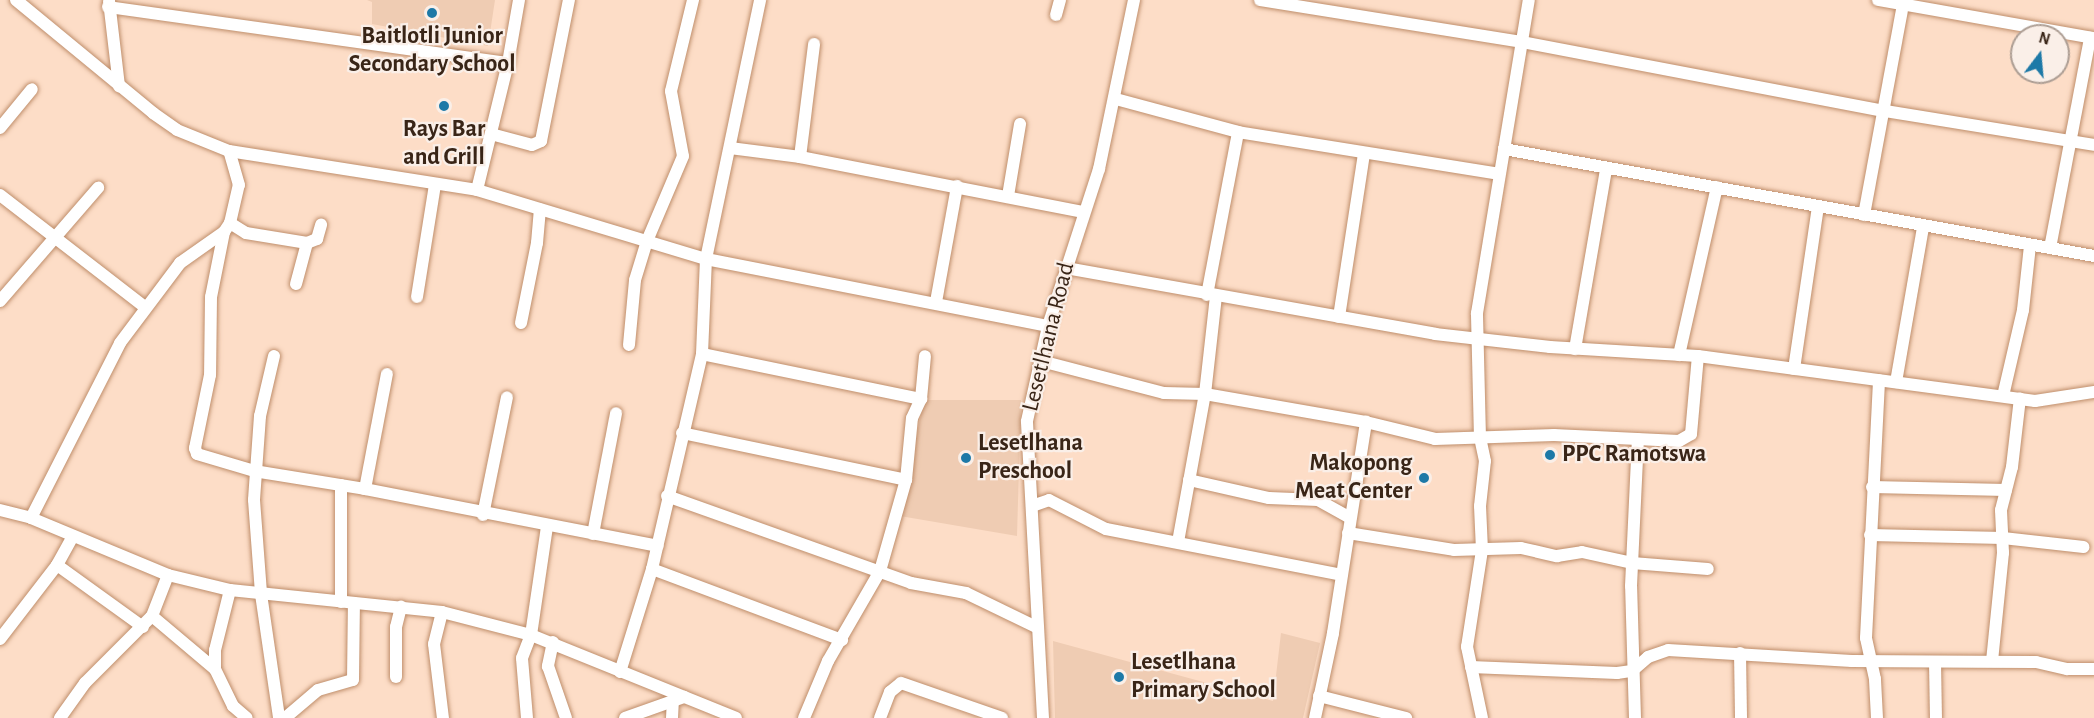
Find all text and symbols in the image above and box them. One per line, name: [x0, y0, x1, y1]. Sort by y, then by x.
marker: Baitlotli Junior Secondary School: [425, 6, 439, 20]
place label: Baitlotli Junior Secondary School: [349, 23, 515, 79]
north arrow: [2010, 24, 2070, 84]
text: N: [2037, 29, 2052, 48]
marker: Rays Bar and Grill: [437, 99, 451, 113]
place label: Rays Bar and Grill: [403, 116, 485, 172]
street label: Lesetlhana Road: [1017, 259, 1081, 415]
place label: Lesetlhana Preschool: [978, 430, 1083, 486]
place label: PPC Ramotswa: [1562, 441, 1706, 469]
marker: PPC Ramotswa: [1543, 448, 1557, 462]
place label: Makopong Meat Center: [1295, 450, 1412, 506]
marker: Lesetlhana Preschool: [959, 451, 973, 465]
marker: Makopong Meat Center: [1417, 471, 1431, 485]
place label: Lesetlhana Primary School: [1131, 649, 1276, 705]
marker: Lesetlhana Primary School: [1112, 670, 1126, 684]

